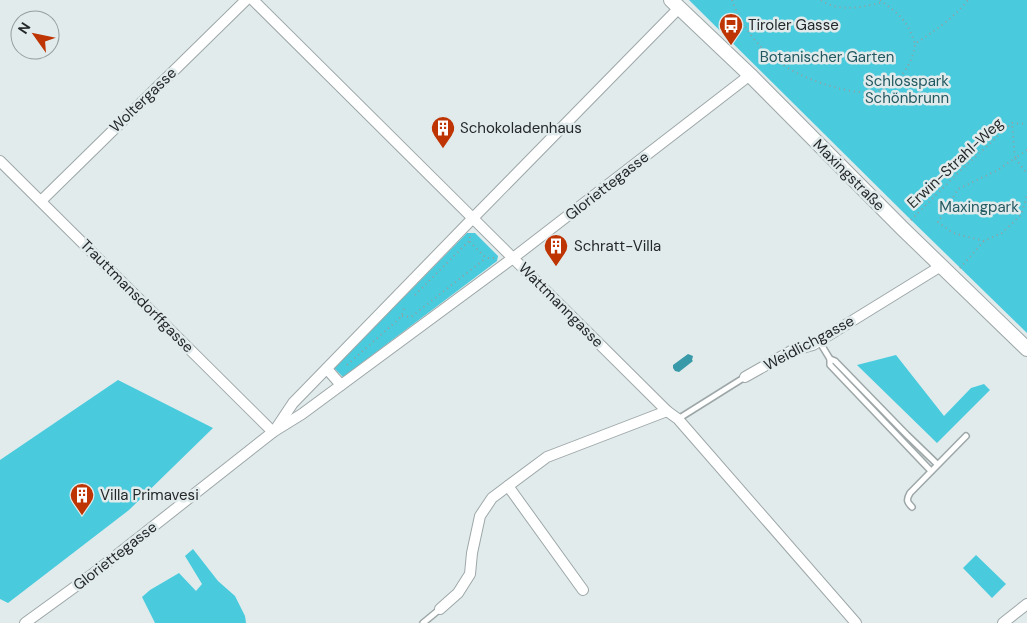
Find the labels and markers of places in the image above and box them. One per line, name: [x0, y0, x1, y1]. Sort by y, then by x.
bus stop icon: Tiroler Gasse: [718, 12, 744, 46]
place label: Tiroler Gasse: [748, 15, 839, 35]
building icon: Schokoladenhaus: [430, 115, 456, 149]
place label: Schokoladenhaus: [460, 118, 582, 138]
building icon: Schratt-Villa: [543, 233, 569, 267]
place label: Schratt-Villa: [574, 236, 661, 256]
building icon: Villa Primavesi: [69, 482, 95, 516]
place label: Villa Primavesi: [100, 485, 199, 505]

